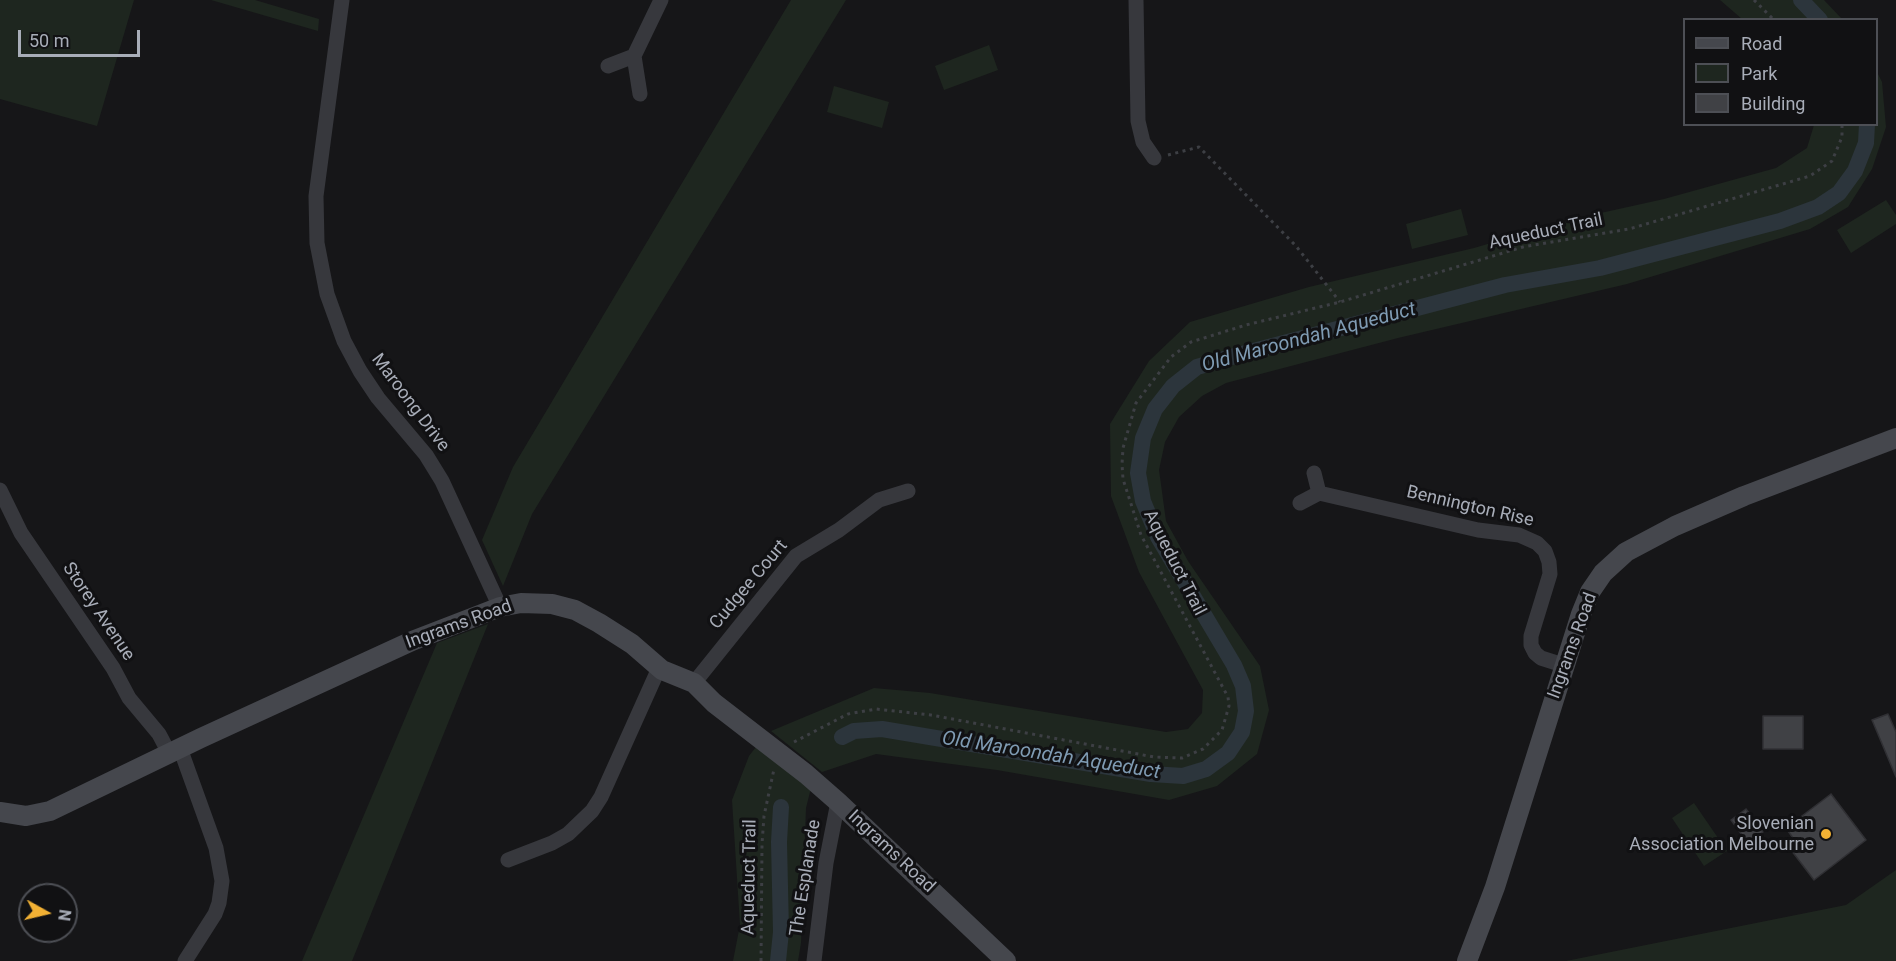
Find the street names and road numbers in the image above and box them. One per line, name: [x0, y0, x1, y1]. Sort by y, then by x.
street label: Aqueduct Trail: [1487, 209, 1605, 255]
street label: Maroong Drive: [366, 350, 454, 456]
street label: Bennington Rise: [1404, 482, 1536, 532]
street label: Aqueduct Trail: [1138, 507, 1210, 619]
street label: Cudgee Court: [705, 536, 793, 634]
street label: Storey Avenue: [57, 559, 139, 665]
street label: Ingrams Road: [1544, 590, 1602, 702]
street label: Ingrams Road: [403, 596, 515, 654]
street label: Ingrams Road: [843, 806, 939, 898]
street label: The Esplanade: [786, 818, 826, 938]
street label: Aqueduct Trail: [738, 819, 762, 935]

